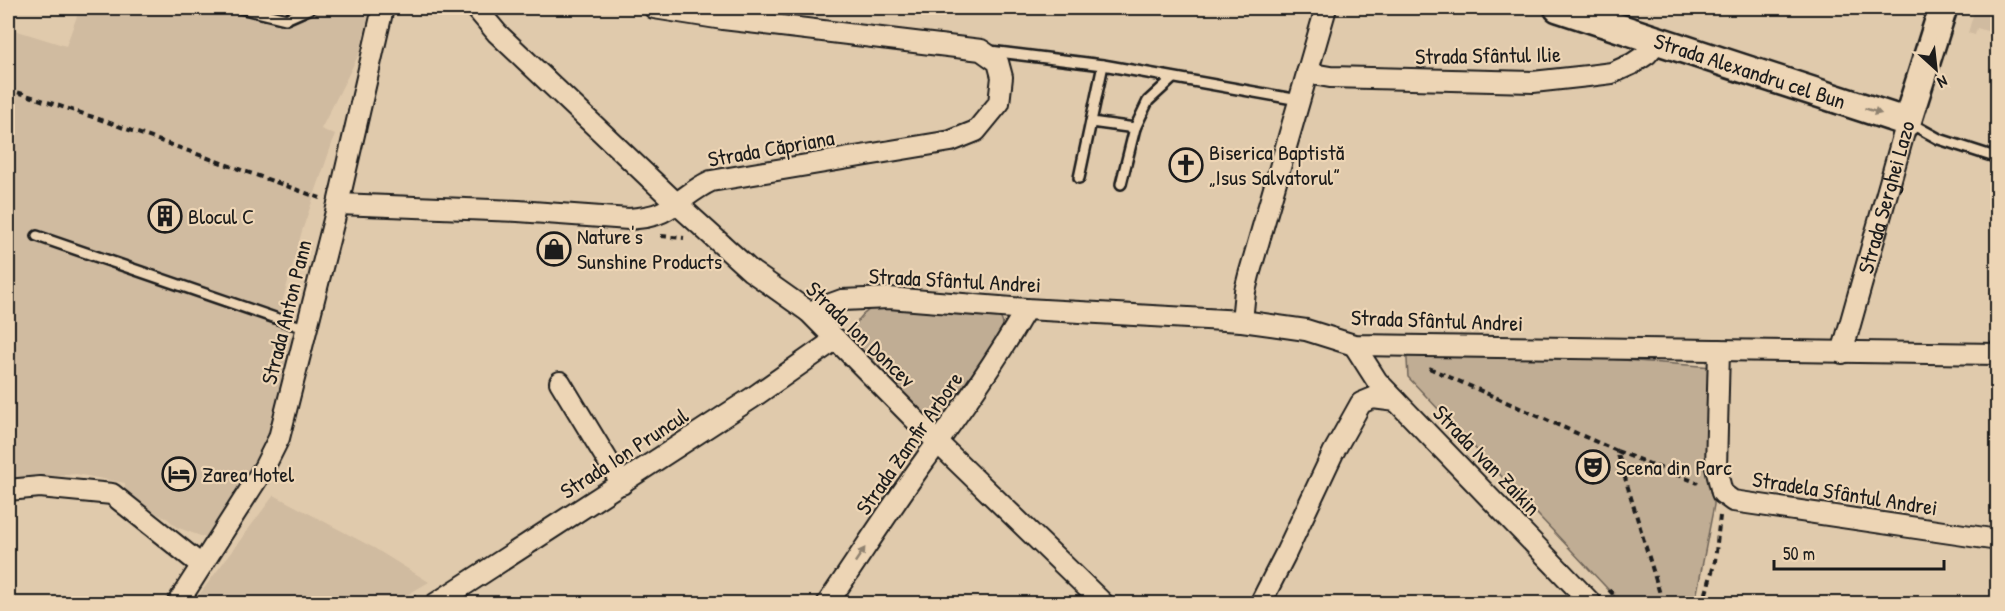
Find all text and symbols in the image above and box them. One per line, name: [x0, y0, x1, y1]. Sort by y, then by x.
street label: Strada Alexandru cel Bun: [1650, 25, 1850, 116]
street label: Strada Sfântul Ilie: [1415, 39, 1561, 71]
north arrow: [1906, 39, 1966, 99]
text: N: [1934, 71, 1952, 94]
one-way arrow: [1864, 106, 1882, 116]
street label: Strada Serghei Lazo: [1850, 117, 1922, 277]
street label: Strada Căpriana: [706, 122, 837, 174]
place label: Biserica Baptistă „Isus Salvatorul”: [1209, 137, 1345, 192]
church icon: Biserica Baptistă „Isus Salvatorul”: [1168, 147, 1204, 183]
building icon: Blocul C: [147, 198, 183, 234]
place label: Blocul C: [188, 201, 254, 231]
place label: Nature's Sunshine Products: [577, 221, 722, 276]
shop icon: Nature's Sunshine Products: [536, 231, 572, 267]
street label: Strada Anton Pann: [254, 236, 318, 388]
street label: Strada Sfântul Andrei: [868, 261, 1042, 299]
street label: Strada Ion Doncev: [800, 274, 922, 394]
street label: Strada Sfântul Andrei: [1350, 302, 1524, 338]
street label: Strada Zamfir Arbore: [848, 365, 970, 521]
street label: Strada Ivan Zaikin: [1426, 398, 1548, 522]
street label: Strada Ion Pruncul: [554, 400, 694, 506]
theatre icon: Scena din Parc: [1575, 449, 1611, 485]
place label: Scena din Parc: [1616, 452, 1732, 482]
hotel icon: Zarea Hotel: [161, 456, 197, 492]
place label: Zarea Hotel: [202, 459, 294, 489]
street label: Stradela Sfântul Andrei: [1750, 464, 1940, 522]
scale bar: [1774, 533, 1944, 571]
text: 50 m: [1783, 541, 1815, 566]
one-way arrow: [854, 547, 865, 563]

